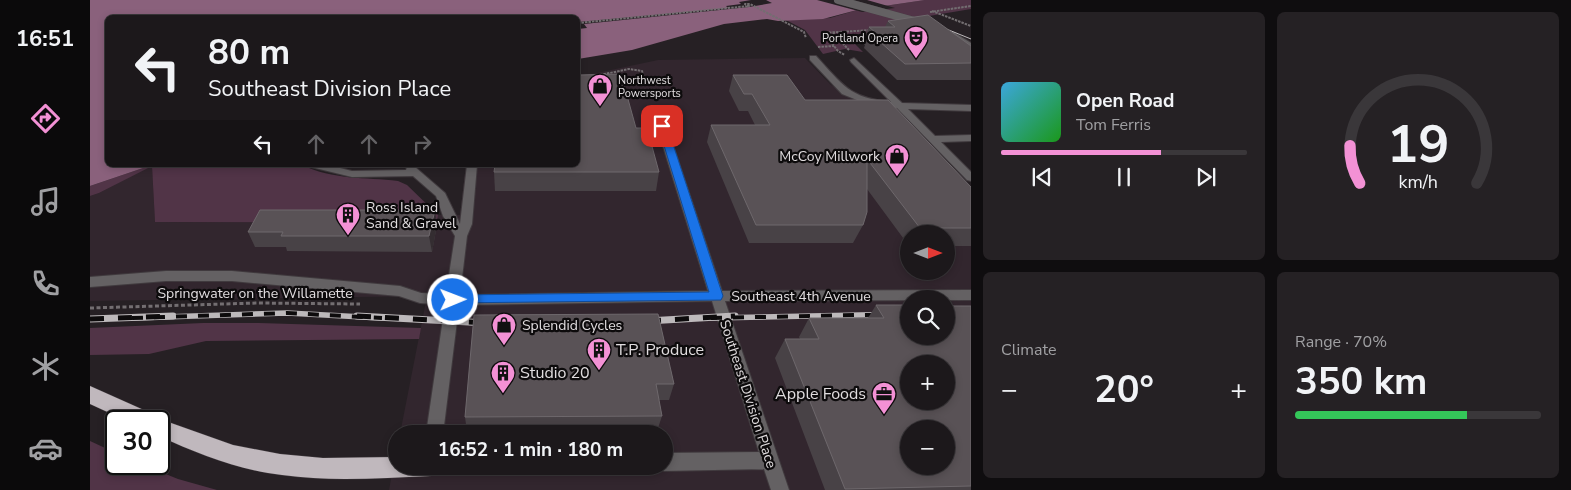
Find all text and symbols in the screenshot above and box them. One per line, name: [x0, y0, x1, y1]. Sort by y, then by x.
text: 16:51: [16, 24, 74, 54]
theatre icon: Portland Opera: [903, 25, 929, 59]
text: 80 m: [208, 29, 290, 76]
place label: Portland Opera: [822, 31, 898, 46]
icon: left: [125, 35, 190, 100]
shop icon: Northwest Powersports: [587, 73, 613, 107]
place label: Northwest Powersports: [618, 73, 681, 101]
text: Southeast Division Place: [208, 74, 451, 104]
text: Open Road: [1076, 88, 1174, 114]
icon: directions: [28, 101, 63, 136]
pin: [641, 105, 683, 147]
text: 19: [1387, 109, 1449, 180]
icon: arrive: [648, 112, 676, 140]
text: Tom Ferris: [1076, 114, 1151, 136]
icon: left: [249, 130, 277, 158]
icon: ahead: [302, 130, 330, 158]
icon: ahead: [355, 130, 383, 158]
icon: right: [408, 130, 436, 158]
shop icon: McCoy Millwork: [884, 143, 910, 177]
place label: McCoy Millwork: [779, 147, 881, 166]
icon: previous: [1028, 163, 1056, 191]
icon: pause: [1110, 163, 1138, 191]
icon: next: [1192, 163, 1220, 191]
text: km/h: [1398, 170, 1438, 194]
icon: music: [28, 184, 63, 219]
place label: Ross Island Sand & Gravel: [366, 198, 457, 233]
building icon: Ross Island Sand & Gravel: [335, 202, 361, 236]
north arrow: [900, 225, 955, 280]
map controls: [900, 225, 955, 475]
icon: phone: [28, 266, 63, 301]
position arrow: [426, 273, 478, 325]
street label: Springwater on the Willamette: [157, 284, 353, 303]
street label: Southeast 4th Avenue: [731, 287, 871, 306]
button: search: [900, 290, 955, 345]
shop icon: Splendid Cycles: [491, 312, 517, 346]
place label: Splendid Cycles: [522, 316, 623, 335]
street label: Southeast Division Place: [715, 317, 781, 471]
text: Range · 70%: [1295, 331, 1387, 353]
building icon: T.P. Produce: [586, 337, 612, 371]
place label: T.P. Produce: [616, 339, 704, 361]
text: Climate: [1001, 339, 1056, 361]
icon: climate: [28, 349, 63, 384]
button: +: [900, 355, 955, 410]
text: 350 km: [1295, 356, 1427, 407]
building icon: Studio 20: [490, 360, 516, 394]
place label: Studio 20: [520, 362, 590, 384]
text: 20°: [1094, 364, 1154, 415]
text: −: [1001, 371, 1018, 409]
text: +: [1230, 371, 1247, 409]
office icon: Apple Foods: [871, 381, 897, 415]
place label: Apple Foods: [775, 383, 866, 405]
speed limit sign: 30: [105, 410, 170, 475]
button: −: [900, 420, 955, 475]
icon: car: [28, 431, 63, 466]
text: 16:52 · 1 min · 180 m: [438, 437, 623, 463]

